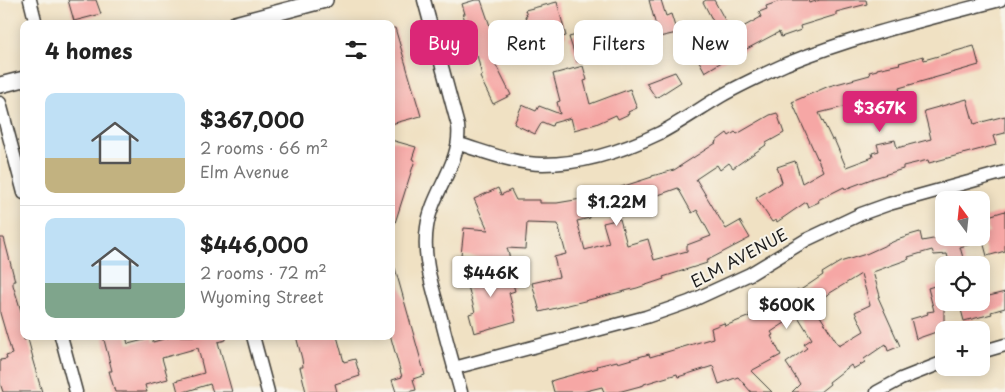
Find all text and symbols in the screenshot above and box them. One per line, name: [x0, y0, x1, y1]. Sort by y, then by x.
chip: Buy: [410, 20, 478, 65]
chip: Rent: [488, 20, 564, 65]
chip: Filters: [574, 20, 663, 65]
chip: New: [673, 20, 747, 65]
text: 4 homes: [45, 34, 132, 66]
icon: filters: [342, 36, 370, 64]
pin: $367K: [845, 90, 915, 133]
text: $367K: [854, 95, 906, 119]
text: $367,000: [200, 103, 304, 135]
icon: home: [85, 113, 145, 173]
text: 2 rooms · 66 m²: [200, 135, 328, 159]
text: Elm Avenue: [200, 159, 289, 183]
pin: $1.22M: [576, 184, 658, 227]
text: $1.22M: [588, 189, 646, 213]
north arrow: [935, 191, 990, 246]
map controls: [935, 191, 990, 376]
street label: ELM AVENUE: [686, 222, 791, 293]
text: $446,000: [200, 228, 308, 260]
icon: home: [85, 238, 145, 298]
pin: $446K: [456, 256, 526, 298]
button: locate: [935, 256, 990, 311]
text: 2 rooms · 72 m²: [200, 260, 327, 284]
text: $446K: [463, 260, 519, 284]
text: Wyoming Street: [200, 284, 324, 308]
pin: $600K: [752, 288, 822, 330]
text: $600K: [759, 292, 815, 316]
button: +: [935, 321, 990, 376]

